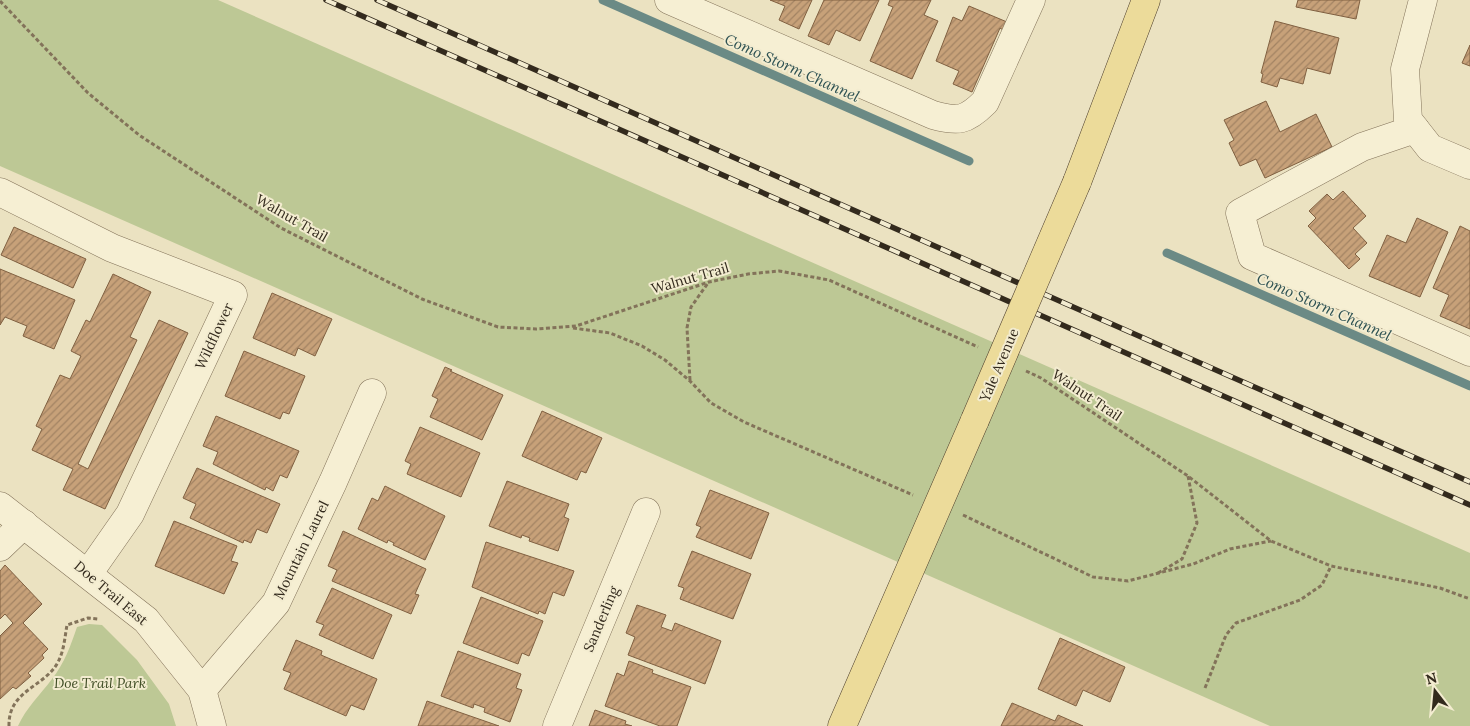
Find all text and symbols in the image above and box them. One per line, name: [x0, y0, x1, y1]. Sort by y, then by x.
water label: Como Storm Channel: [722, 29, 863, 106]
street label: Walnut Trail: [253, 190, 331, 246]
street label: Walnut Trail: [649, 258, 731, 298]
water label: Como Storm Channel: [1254, 268, 1395, 345]
street label: Wildflower: [191, 300, 237, 372]
street label: Yale Avenue: [975, 325, 1023, 405]
street label: Walnut Trail: [1049, 365, 1125, 425]
street label: Mountain Laurel: [269, 497, 333, 602]
street label: Doe Trail East: [70, 557, 152, 630]
street label: Sanderling: [579, 583, 623, 655]
north arrow: [1410, 666, 1460, 716]
text: N: [1424, 668, 1439, 689]
park label: Doe Trail Park: [54, 674, 146, 692]

